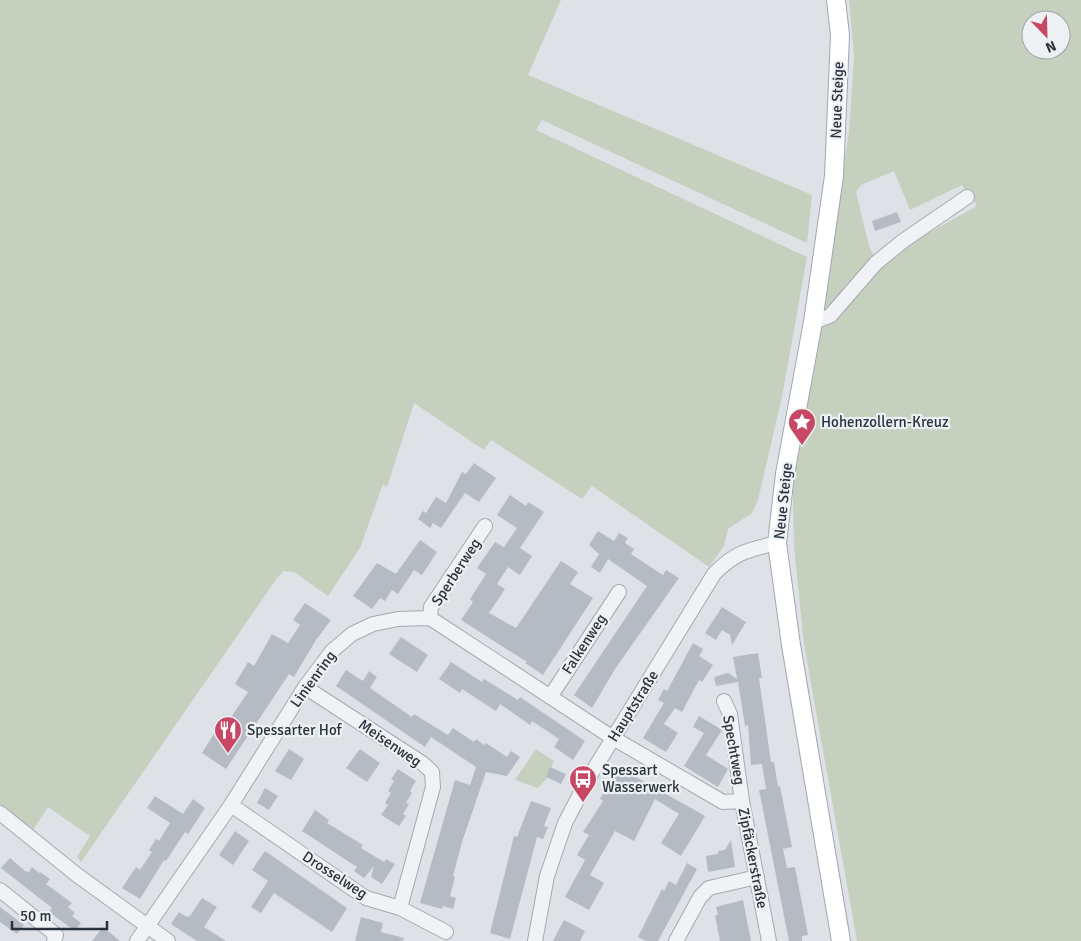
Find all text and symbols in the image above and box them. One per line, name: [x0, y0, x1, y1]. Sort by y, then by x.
north arrow: [1021, 10, 1071, 60]
text: N: [1043, 37, 1059, 56]
street label: Neue Steige: [827, 61, 847, 139]
place icon: Hohenzollern-Kreuz: [787, 407, 817, 446]
place label: Hohenzollern-Kreuz: [821, 413, 949, 431]
street label: Neue Steige: [770, 462, 796, 540]
street label: Sperberweg: [428, 535, 484, 609]
street label: Falkenweg: [558, 610, 610, 677]
street label: Linienring: [286, 647, 340, 711]
street label: Hauptstraße: [604, 667, 662, 745]
street label: Spechtweg: [719, 714, 749, 786]
restaurant icon: Spessarter Hof: [213, 715, 243, 754]
street label: Meisenweg: [355, 715, 425, 771]
place label: Spessarter Hof: [247, 721, 343, 739]
place label: Spessart Wasserwerk: [602, 761, 680, 796]
bus stop icon: Spessart Wasserwerk: [568, 764, 598, 803]
street label: Zipfäckerstraße: [734, 806, 772, 910]
street label: Drosselweg: [299, 847, 371, 903]
scale bar: [12, 898, 108, 930]
text: 50 m: [20, 907, 51, 925]

